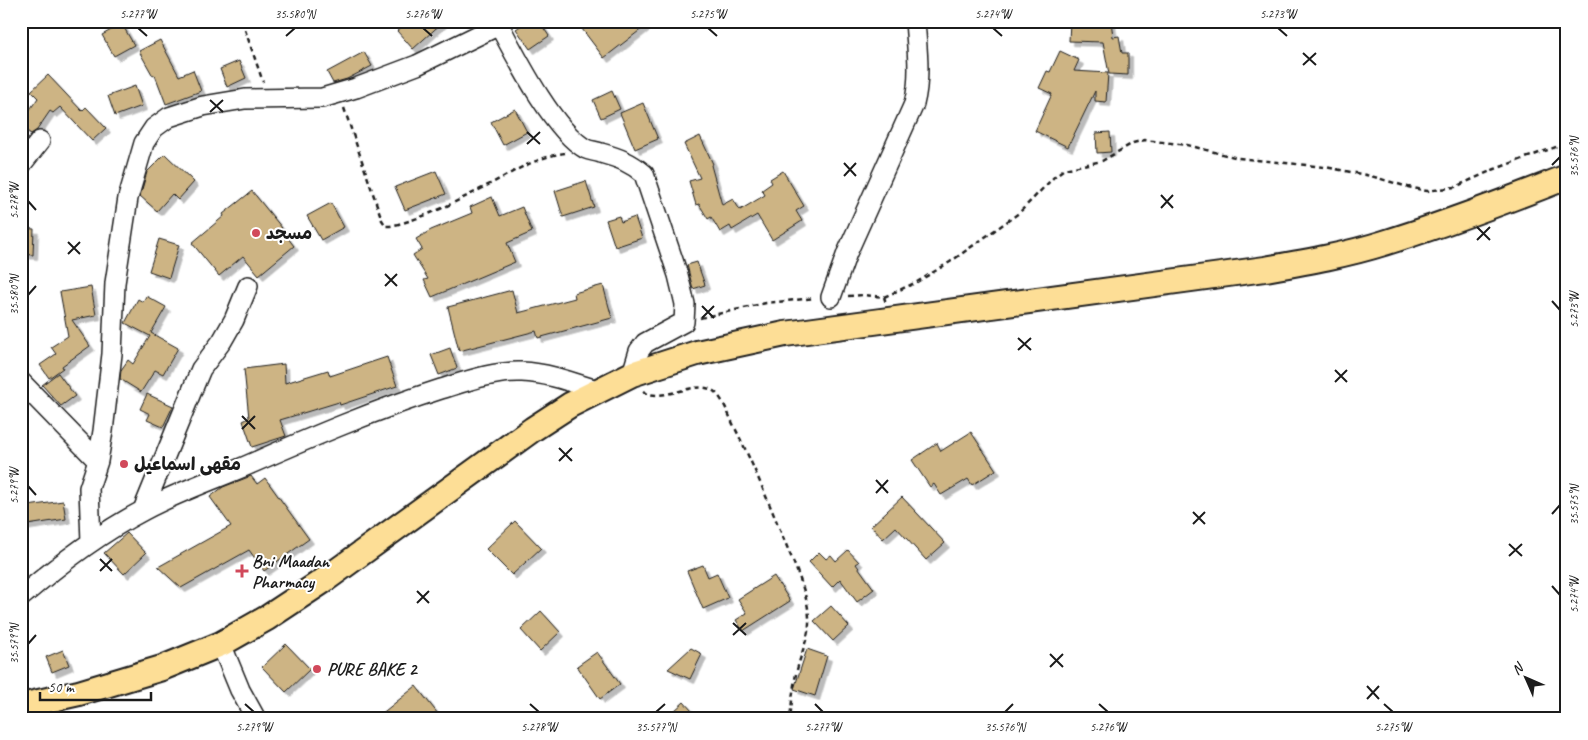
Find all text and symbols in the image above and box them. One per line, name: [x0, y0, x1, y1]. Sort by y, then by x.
text: 5.277°W: [120, 6, 158, 22]
text: 35.580°N: [275, 6, 317, 22]
text: 5.276°W: [405, 6, 443, 22]
text: 5.275°W: [690, 6, 728, 22]
text: 5.274°W: [975, 6, 1013, 22]
text: 5.273°W: [1260, 6, 1298, 22]
text: 35.576°N: [1566, 135, 1582, 177]
text: 5.278°W: [6, 181, 22, 219]
place label: مسجد: [266, 222, 312, 244]
marker: مسجد: [250, 227, 262, 239]
text: 35.580°N: [6, 273, 22, 315]
text: 5.273°W: [1566, 290, 1582, 328]
place label: مقهى اسماعيل: [134, 453, 241, 476]
marker: مقهى اسماعيل: [118, 458, 130, 470]
text: 5.279°W: [6, 466, 22, 504]
text: 35.575°N: [1566, 483, 1582, 525]
place label: Bni Maadan Pharmacy: [252, 550, 331, 593]
marker: Bni Maadan Pharmacy: [236, 565, 248, 577]
text: 5.274°W: [1566, 575, 1582, 613]
text: 35.579°N: [6, 622, 22, 664]
north arrow: [1500, 652, 1550, 702]
place label: PURE BAKE 2: [327, 658, 419, 680]
text: N: [1508, 658, 1528, 678]
marker: PURE BAKE 2: [311, 663, 323, 675]
scale bar: [40, 670, 151, 702]
text: 50 m: [48, 678, 75, 697]
text: 5.279°W: [236, 719, 274, 735]
text: 5.278°W: [521, 719, 559, 735]
text: 35.577°N: [636, 719, 678, 735]
text: 5.277°W: [805, 719, 843, 735]
text: 35.576°N: [985, 719, 1027, 735]
text: 5.276°W: [1090, 719, 1128, 735]
text: 5.275°W: [1375, 719, 1413, 735]

